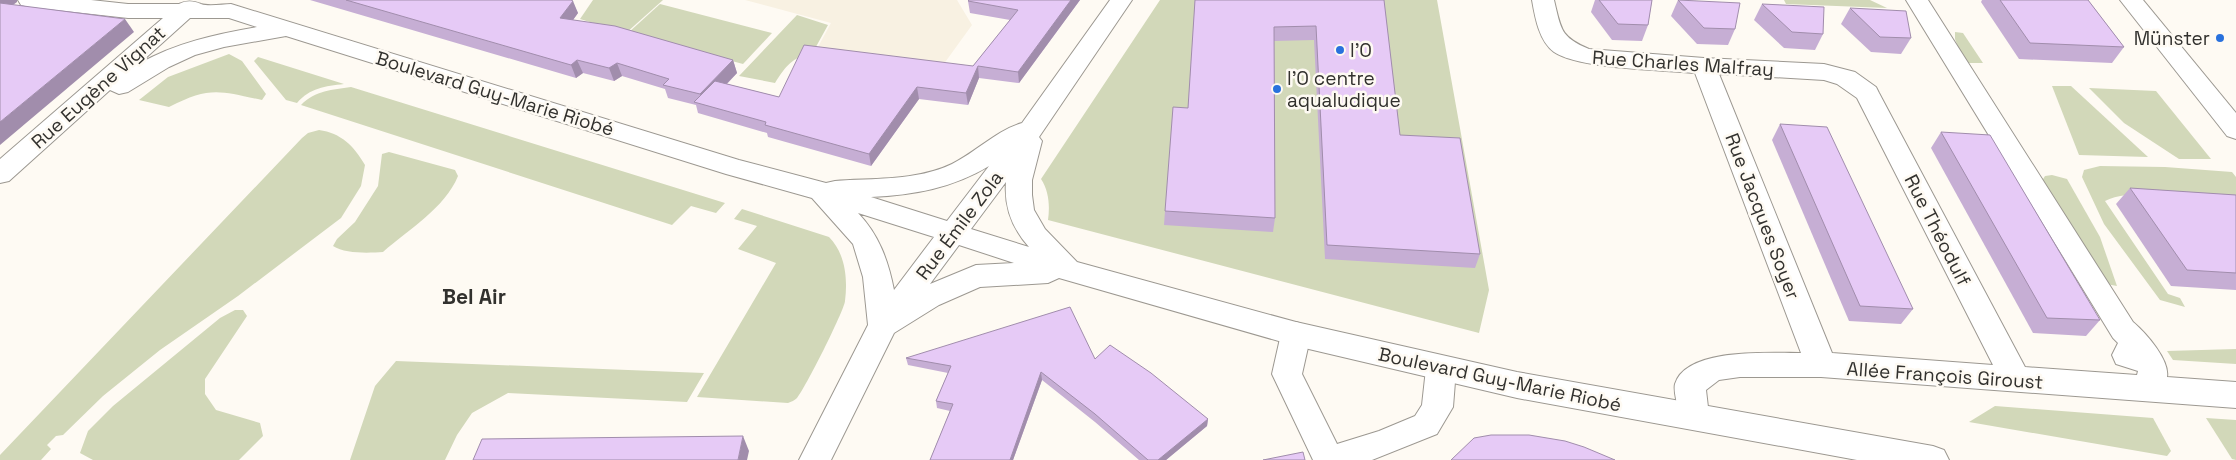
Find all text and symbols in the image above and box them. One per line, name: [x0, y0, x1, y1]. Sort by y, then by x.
street label: Rue Eugène Vignat: [26, 20, 171, 154]
place label: Münster: [2134, 26, 2210, 51]
marker: Münster: [2214, 32, 2226, 44]
place label: l'O: [1350, 38, 1372, 63]
marker: l'O: [1334, 44, 1346, 56]
street label: Boulevard Guy-Marie Riobé: [373, 45, 617, 142]
street label: Rue Charles Malfray: [1591, 45, 1775, 82]
place label: l'O centre aqualudique: [1287, 66, 1401, 113]
marker: l'O centre aqualudique: [1271, 83, 1283, 95]
street label: Rue Jacques Soyer: [1719, 130, 1806, 303]
street label: Rue Émile Zola: [910, 166, 1009, 285]
street label: Rue Théodulf: [1899, 170, 1976, 290]
district label: Bel Air: [442, 283, 506, 310]
street label: Boulevard Guy-Marie Riobé: [1376, 341, 1624, 417]
street label: Allée François Giroust: [1846, 356, 2044, 395]

